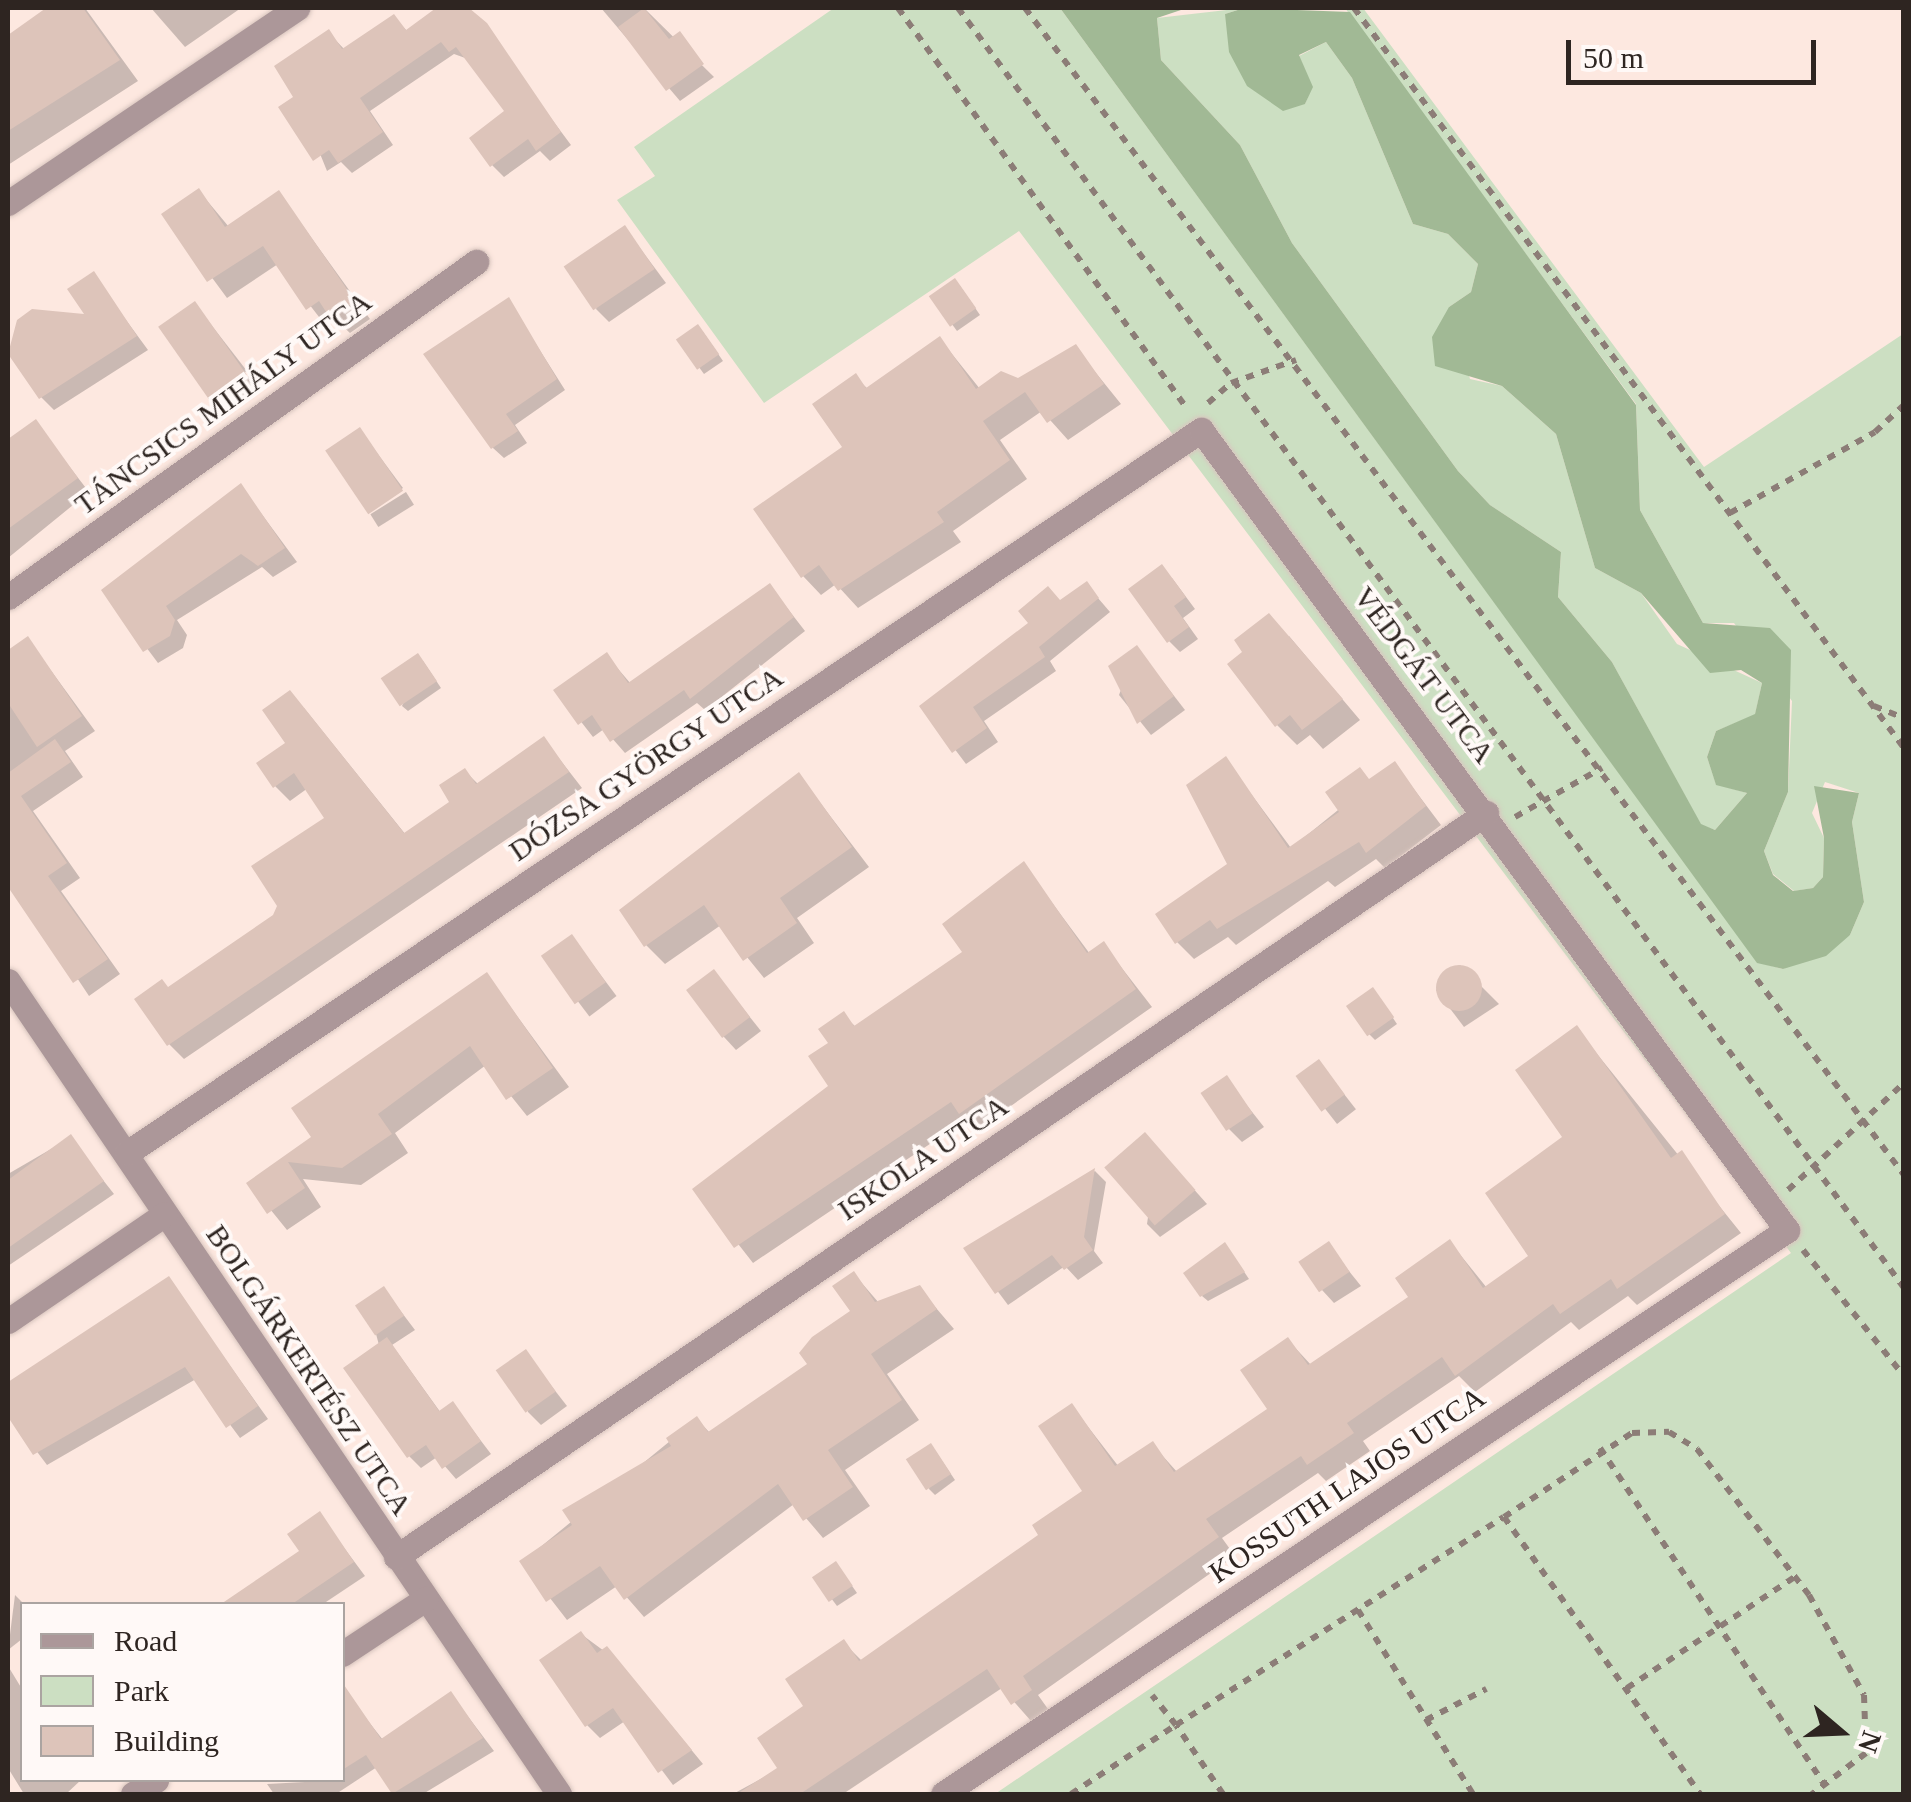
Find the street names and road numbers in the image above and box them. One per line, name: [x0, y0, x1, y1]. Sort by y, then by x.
street label: TÁNCSICS MIHÁLY UTCA: [67, 283, 379, 523]
street label: VÉDGÁT UTCA: [1346, 579, 1502, 771]
street label: DÓZSA GYÖRGY UTCA: [501, 658, 791, 870]
street label: ISKOLA UTCA: [830, 1087, 1016, 1229]
street label: BOLGÁRKERTÉSZ UTCA: [198, 1218, 420, 1522]
street label: KOSSUTH LAJOS UTCA: [1202, 1379, 1492, 1591]

